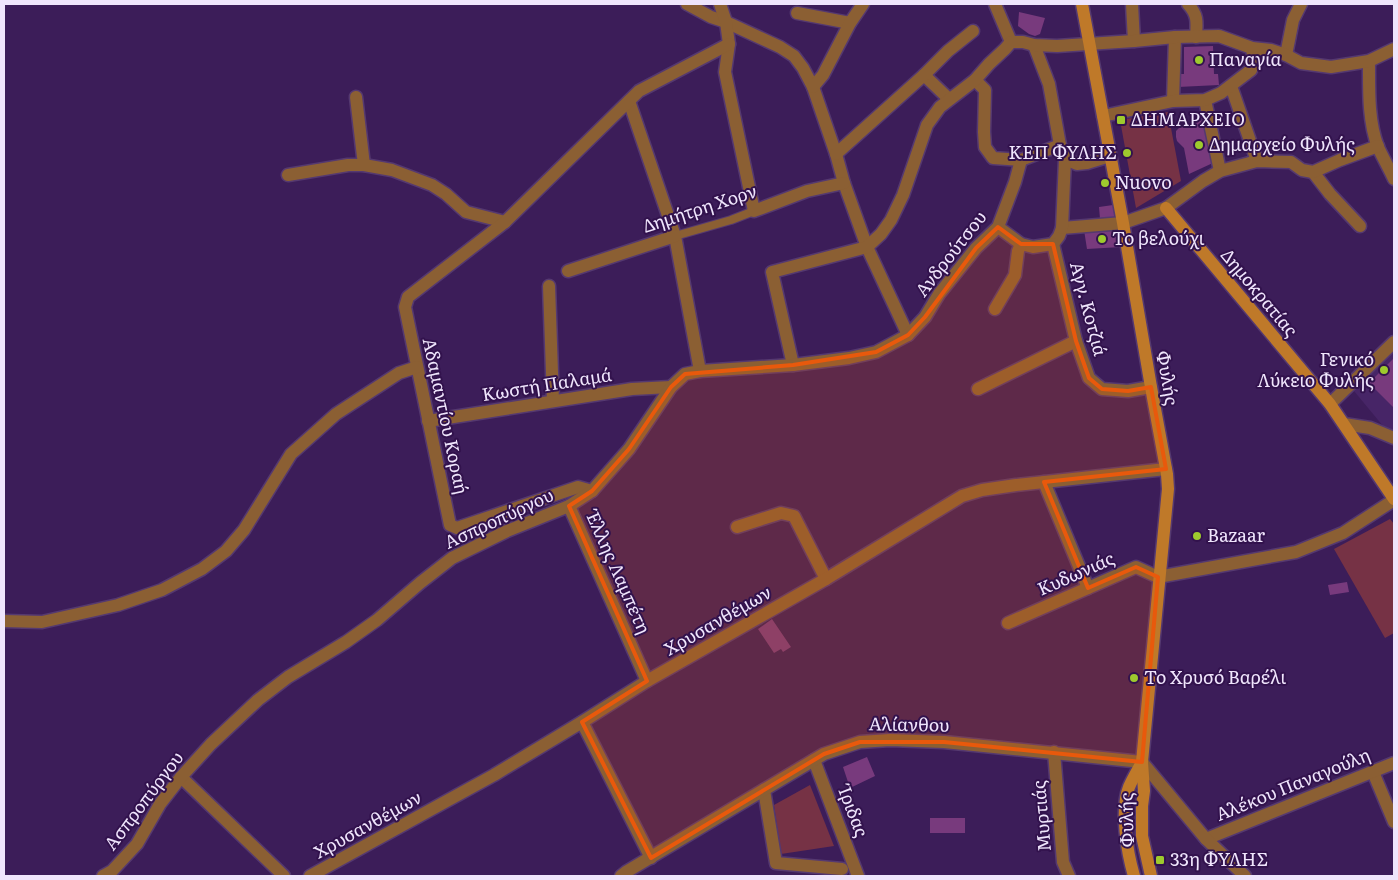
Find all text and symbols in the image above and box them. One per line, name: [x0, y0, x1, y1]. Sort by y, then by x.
place label: Παναγία: [1209, 45, 1282, 72]
marker: Παναγία: [1193, 54, 1205, 66]
place label: ΔΗΜΑΡΧΕΙΟ: [1131, 105, 1245, 132]
marker: ΔΗΜΑΡΧΕΙΟ: [1115, 114, 1127, 126]
place label: Δημαρχείο Φυλής: [1209, 130, 1355, 157]
place label: ΚΕΠ ΦΥΛΗΣ: [1009, 138, 1117, 165]
marker: Δημαρχείο Φυλής: [1193, 139, 1205, 151]
marker: ΚΕΠ ΦΥΛΗΣ: [1121, 147, 1133, 159]
place label: Nuovo: [1115, 168, 1172, 195]
street label: Δημήτρη Χορν: [639, 176, 760, 239]
marker: Nuovo: [1099, 177, 1111, 189]
street label: Ανδρούτσου: [908, 204, 992, 302]
place label: Το βελούχι: [1112, 224, 1205, 251]
marker: Το βελούχι: [1096, 233, 1108, 245]
street label: Δημοκρατίας: [1215, 242, 1305, 342]
street label: Αγγ. Κοτζιά: [1064, 258, 1115, 359]
street label: Αδαμαντίου Κοραή: [417, 335, 476, 496]
place label: Γενικό Λύκειο Φυλής: [1257, 345, 1374, 393]
street label: Φυλής: [1150, 348, 1187, 407]
street label: Κωστή Παλαμά: [480, 360, 614, 407]
marker: Γενικό Λύκειο Φυλής: [1378, 364, 1390, 376]
street label: Ασπροπύργου: [439, 480, 558, 555]
street label: Έλλης Λαμπέτη: [579, 503, 658, 638]
place label: Bazaar: [1207, 521, 1266, 548]
marker: Bazaar: [1191, 530, 1203, 542]
street label: Κυδωνιάς: [1033, 544, 1118, 602]
street label: Χρυσανθέμων: [659, 578, 776, 661]
place label: Το Χρυσό Βαρέλι: [1144, 663, 1287, 690]
marker: Το Χρυσό Βαρέλι: [1128, 672, 1140, 684]
street label: Αλίανθου: [868, 709, 950, 738]
street label: Αλέκου Παναγούλη: [1211, 740, 1374, 827]
street label: Ασπροπύργου: [97, 745, 189, 855]
street label: Ίριδας: [831, 779, 876, 841]
street label: Μυρτιάς: [1024, 779, 1057, 853]
street label: Χρυσανθέμων: [308, 783, 426, 865]
street label: Φυλής: [1112, 792, 1139, 848]
place label: 33η ΦΥΛΗΣ: [1170, 845, 1268, 872]
marker: 33η ΦΥΛΗΣ: [1154, 854, 1166, 866]

